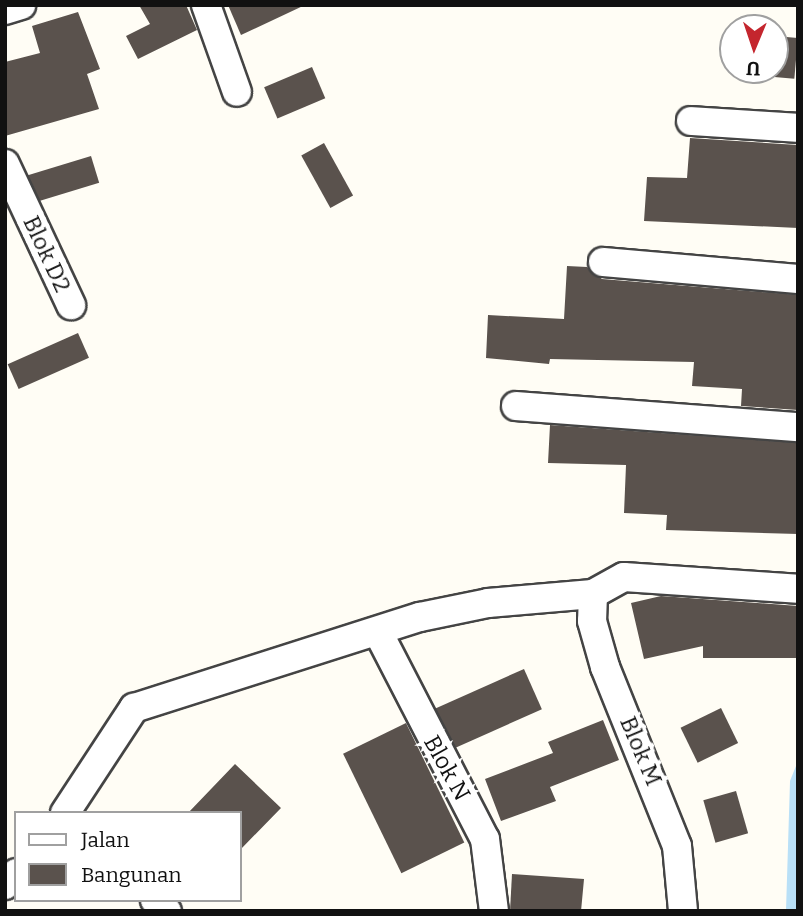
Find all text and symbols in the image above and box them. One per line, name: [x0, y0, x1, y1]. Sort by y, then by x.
north arrow: [719, 14, 789, 84]
text: U: [746, 57, 761, 80]
street label: Blok D2: [17, 211, 77, 297]
street label: Blok M: [614, 712, 668, 790]
street label: Blok N: [418, 731, 476, 805]
legend: [14, 811, 242, 902]
text: Jalan: [81, 827, 130, 853]
text: Bangunan: [81, 862, 182, 888]

